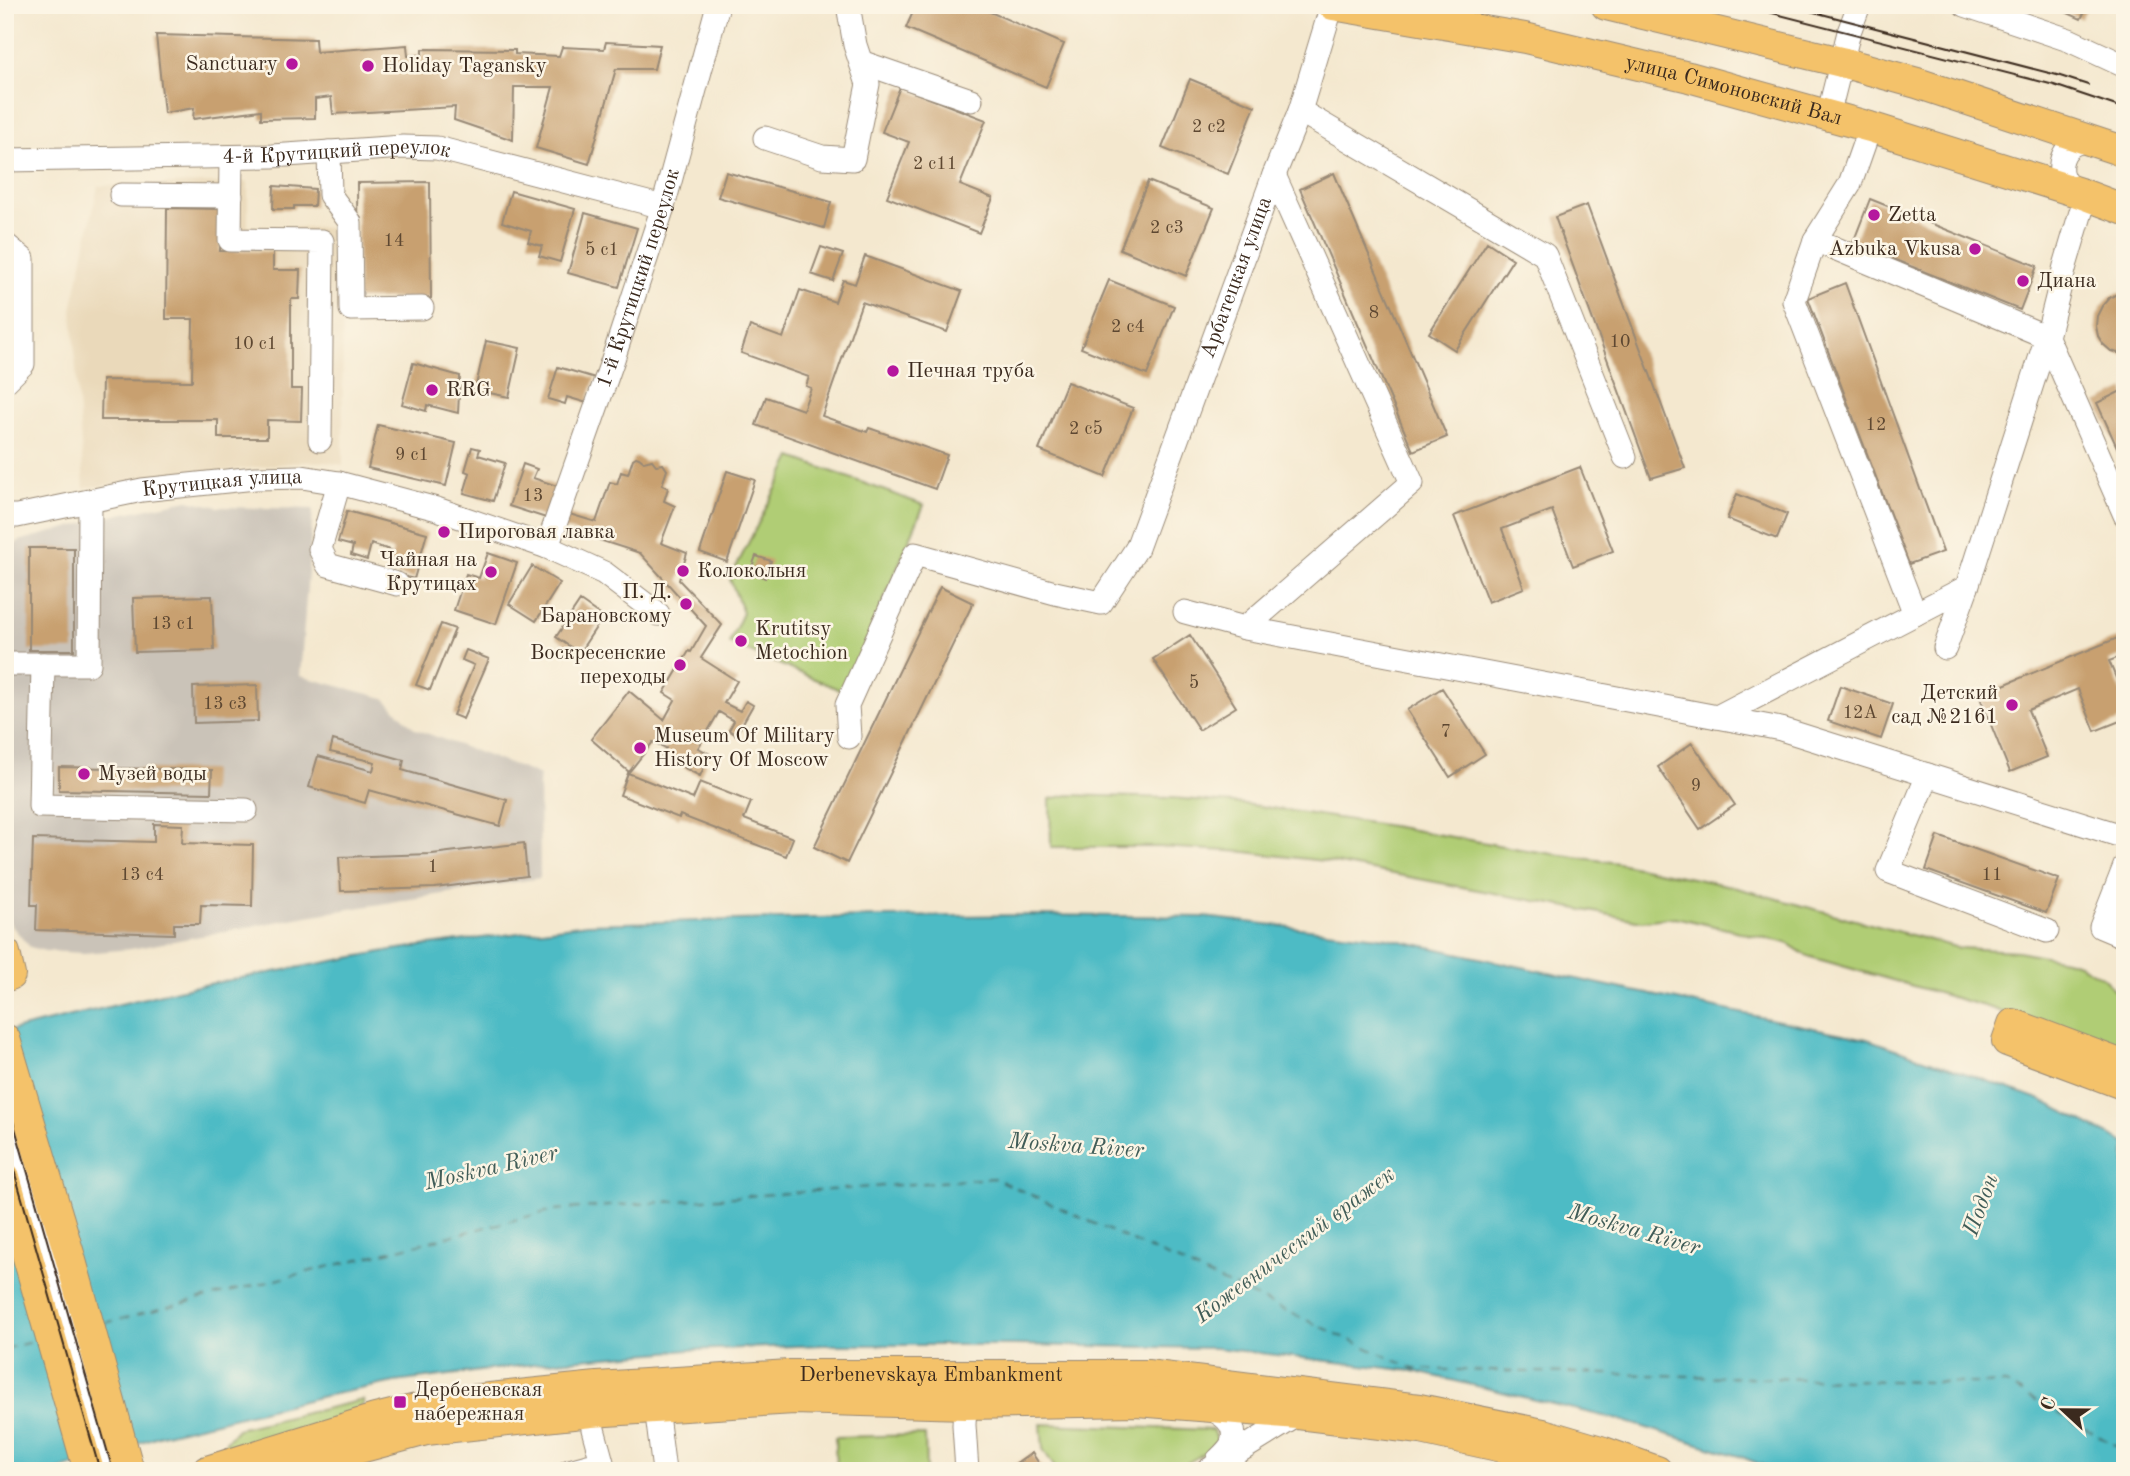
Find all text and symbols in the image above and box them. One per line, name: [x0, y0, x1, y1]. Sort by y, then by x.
street label: улица Симоновский Вал: [1623, 52, 1844, 129]
place label: Sanctuary: [185, 54, 278, 75]
marker: Sanctuary: [284, 56, 300, 72]
place label: Holiday Tagansky: [382, 56, 547, 77]
marker: Holiday Tagansky: [360, 58, 376, 74]
house number: 2 c2: [1192, 118, 1226, 136]
street label: 4-й Крутицкий переулок: [222, 136, 454, 167]
house number: 2 с11: [913, 155, 957, 173]
street label: 1-й Крутицкий переулок: [593, 166, 684, 391]
street label: Арбатецкая улица: [1197, 194, 1276, 361]
place label: Zetta: [1888, 205, 1936, 226]
marker: Zetta: [1866, 207, 1882, 223]
house number: 2 c3: [1150, 219, 1184, 237]
house number: 14: [384, 232, 404, 250]
place label: Azbuka Vkusa: [1829, 239, 1961, 260]
house number: 5 с1: [585, 241, 619, 259]
marker: Azbuka Vkusa: [1967, 241, 1983, 257]
place label: Диана: [2037, 271, 2096, 292]
marker: Диана: [2015, 273, 2031, 289]
house number: 8: [1369, 304, 1379, 322]
house number: 2 c4: [1111, 318, 1145, 336]
house number: 10: [1610, 333, 1630, 351]
house number: 10 с1: [233, 335, 277, 353]
place label: Печная труба: [907, 361, 1035, 382]
marker: Печная труба: [885, 363, 901, 379]
place label: RRG: [446, 380, 491, 401]
marker: RRG: [424, 382, 440, 398]
house number: 12: [1866, 416, 1886, 434]
house number: 2 c5: [1069, 420, 1103, 438]
house number: 9 с1: [395, 446, 429, 464]
street label: Крутицкая улица: [141, 466, 302, 500]
house number: 13: [523, 487, 543, 505]
place label: Пироговая лавка: [458, 522, 615, 543]
marker: Пироговая лавка: [436, 524, 452, 540]
place label: Чайная на Крутицах: [379, 550, 477, 595]
place label: Колокольня: [697, 561, 806, 582]
marker: Колокольня: [675, 563, 691, 579]
marker: Чайная на Крутицах: [483, 564, 499, 580]
place label: П. Д. Барановскому: [540, 582, 672, 627]
marker: П. Д. Барановскому: [678, 596, 694, 612]
house number: 13 с1: [151, 615, 195, 633]
place label: Krutitsy Metochion: [755, 619, 848, 664]
marker: Krutitsy Metochion: [733, 633, 749, 649]
place label: Воскресенские переходы: [530, 643, 666, 688]
marker: Воскресенские переходы: [672, 657, 688, 673]
house number: 5: [1189, 674, 1199, 692]
place label: Детский сад №2161: [1891, 683, 1998, 728]
house number: 13 с3: [203, 695, 247, 713]
marker: Детский сад №2161: [2004, 697, 2020, 713]
house number: 12А: [1843, 704, 1878, 722]
house number: 7: [1441, 723, 1451, 741]
place label: Museum Of Military History Of Moscow: [654, 726, 835, 771]
marker: Museum Of Military History Of Moscow: [632, 740, 648, 756]
place label: Музей воды: [98, 764, 207, 785]
marker: Музей воды: [76, 766, 92, 782]
house number: 9: [1691, 777, 1701, 795]
house number: 1: [428, 858, 438, 876]
house number: 13 с4: [120, 866, 164, 884]
house number: 11: [1982, 866, 2002, 884]
water label: Moskva River: [1006, 1130, 1146, 1162]
water label: Moskva River: [421, 1141, 561, 1195]
water label: Кожевнический вражек: [1190, 1163, 1400, 1329]
water label: Подон: [1959, 1171, 2003, 1240]
water label: Moskva River: [1564, 1200, 1704, 1260]
street label: Derbenevskaya Embankment: [799, 1365, 1063, 1386]
north arrow: [2028, 1374, 2098, 1444]
place label: Дербеневская набережная: [414, 1380, 542, 1425]
marker: Дербеневская набережная: [392, 1394, 408, 1410]
text: С: [2038, 1395, 2061, 1414]

